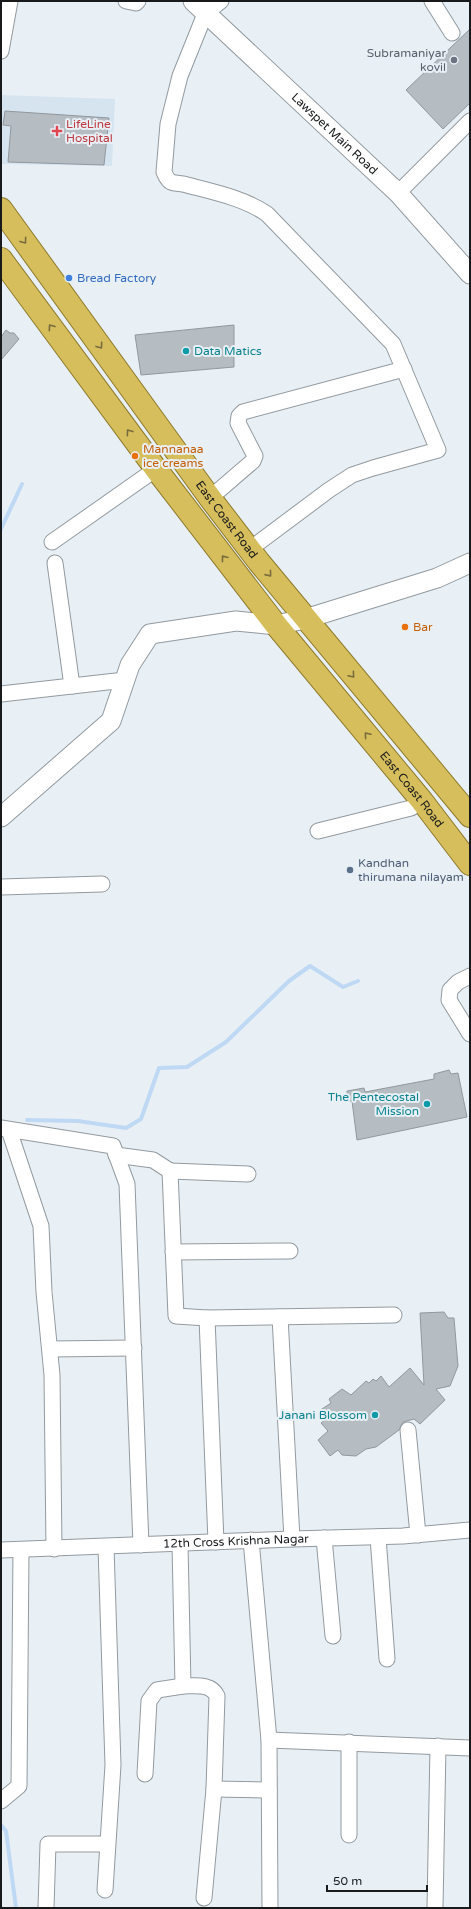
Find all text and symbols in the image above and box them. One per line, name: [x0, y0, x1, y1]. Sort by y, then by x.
place label: Subramaniyar kovil: [367, 46, 446, 74]
marker: Subramaniyar kovil: [449, 55, 459, 65]
street label: Lawspet Main Road: [289, 90, 381, 177]
place label: LifeLine Hospital: [66, 117, 113, 145]
marker: LifeLine Hospital: [51, 125, 63, 137]
one-way arrow: [19, 236, 26, 243]
place label: Bread Factory: [77, 271, 157, 285]
marker: Bread Factory: [64, 273, 74, 283]
one-way arrow: [49, 325, 56, 332]
one-way arrow: [95, 342, 103, 349]
place label: Data Matics: [194, 344, 262, 358]
marker: Data Matics: [181, 346, 191, 356]
one-way arrow: [126, 429, 133, 436]
place label: Mannanaa ice creams: [143, 442, 204, 470]
marker: Mannanaa ice creams: [130, 451, 140, 461]
street label: East Coast Road: [193, 478, 261, 561]
one-way arrow: [222, 555, 229, 562]
one-way arrow: [264, 570, 271, 577]
place label: Bar: [413, 620, 433, 634]
marker: Bar: [400, 622, 410, 632]
one-way arrow: [347, 670, 354, 677]
one-way arrow: [365, 733, 372, 740]
street label: East Coast Road: [377, 749, 447, 830]
place label: Kandhan thirumana nilayam: [358, 856, 464, 884]
marker: Kandhan thirumana nilayam: [345, 865, 355, 875]
place label: The Pentecostal Mission: [328, 1090, 419, 1118]
marker: The Pentecostal Mission: [422, 1099, 432, 1109]
place label: Janani Blossom: [279, 1408, 367, 1422]
marker: Janani Blossom: [370, 1410, 380, 1420]
street label: 12th Cross Krishna Nagar: [163, 1532, 309, 1551]
scale bar: [327, 1867, 427, 1893]
text: 50 m: [333, 1874, 362, 1888]

